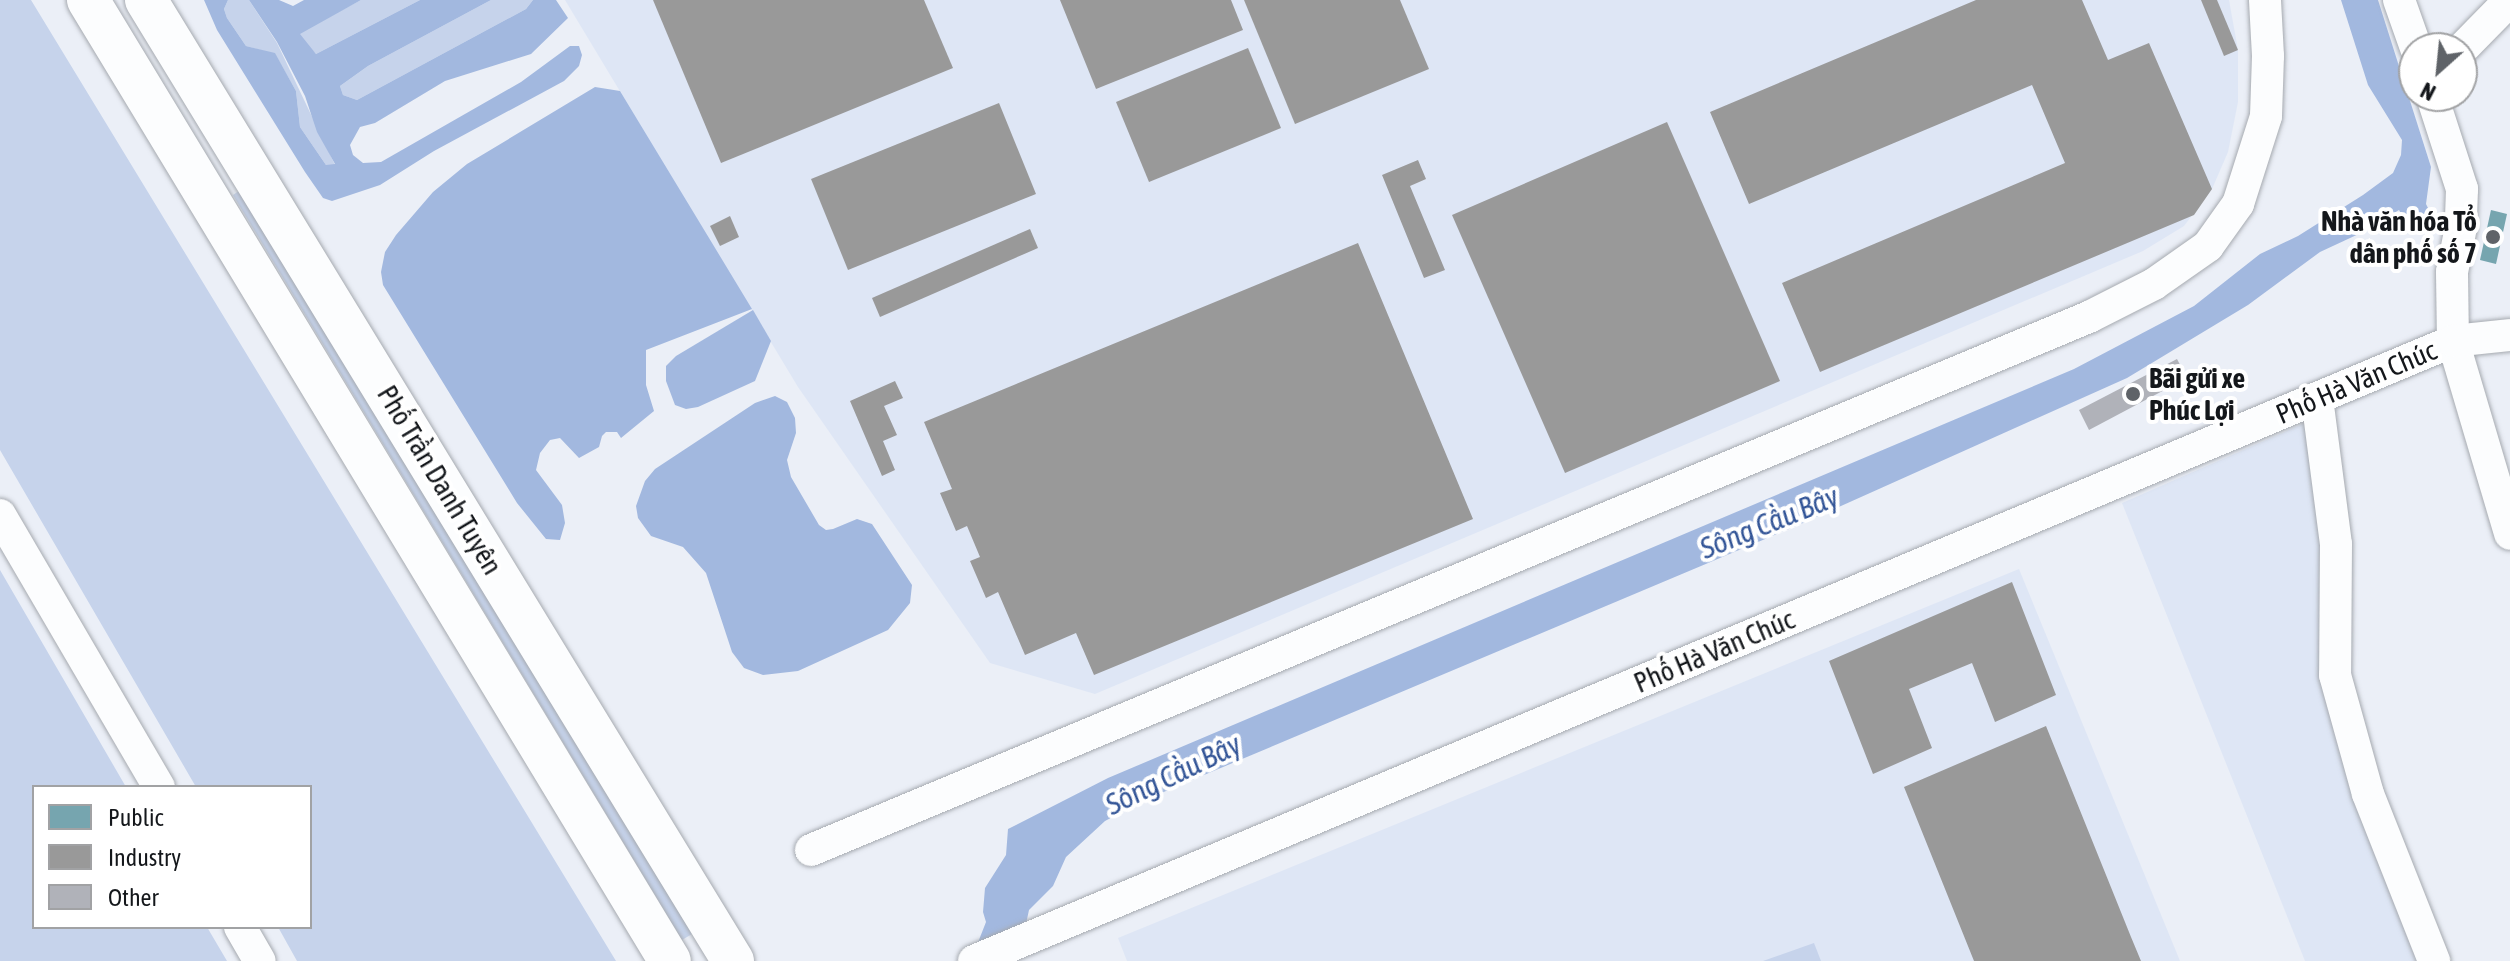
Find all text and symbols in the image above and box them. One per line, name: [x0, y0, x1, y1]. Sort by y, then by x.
north arrow: [2398, 32, 2478, 112]
text: N: [2416, 77, 2440, 106]
place label: Nhà văn hóa Tổ dân phố số 7: [2321, 204, 2477, 270]
marker: Nhà văn hóa Tổ dân phố số 7: [2484, 228, 2502, 246]
street label: Phố Hà Văn Chúc: [2271, 333, 2441, 431]
place label: Bãi gửi xe Phúc Lợi: [2149, 361, 2245, 427]
street label: Phố Trần Danh Tuyên: [370, 379, 510, 581]
marker: Bãi gửi xe Phúc Lợi: [2124, 385, 2142, 403]
water label: Sông Cầu Bây: [1695, 478, 1843, 566]
street label: Phố Hà Văn Chúc: [1629, 602, 1799, 700]
water label: Sông Cầu Bây: [1099, 726, 1247, 822]
legend: [32, 785, 312, 929]
text: Public: [108, 804, 164, 831]
text: Industry: [108, 844, 181, 871]
text: Other: [108, 884, 159, 911]

